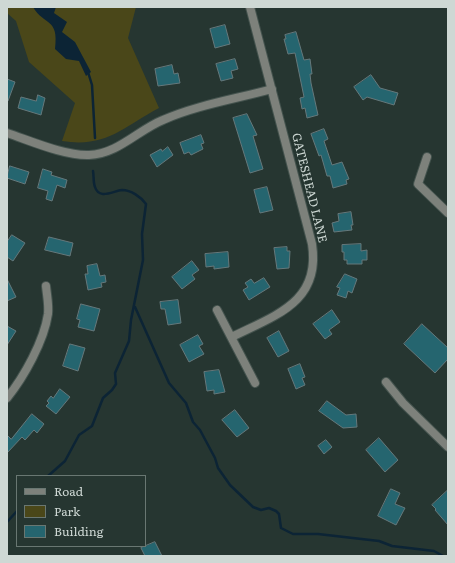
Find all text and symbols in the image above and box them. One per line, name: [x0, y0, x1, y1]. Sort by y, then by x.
street label: GATESHEAD LANE: [288, 132, 330, 244]
legend: [16, 475, 146, 547]
text: Road: [54, 482, 83, 500]
text: Park: [54, 502, 80, 520]
text: Building: [54, 522, 103, 540]

